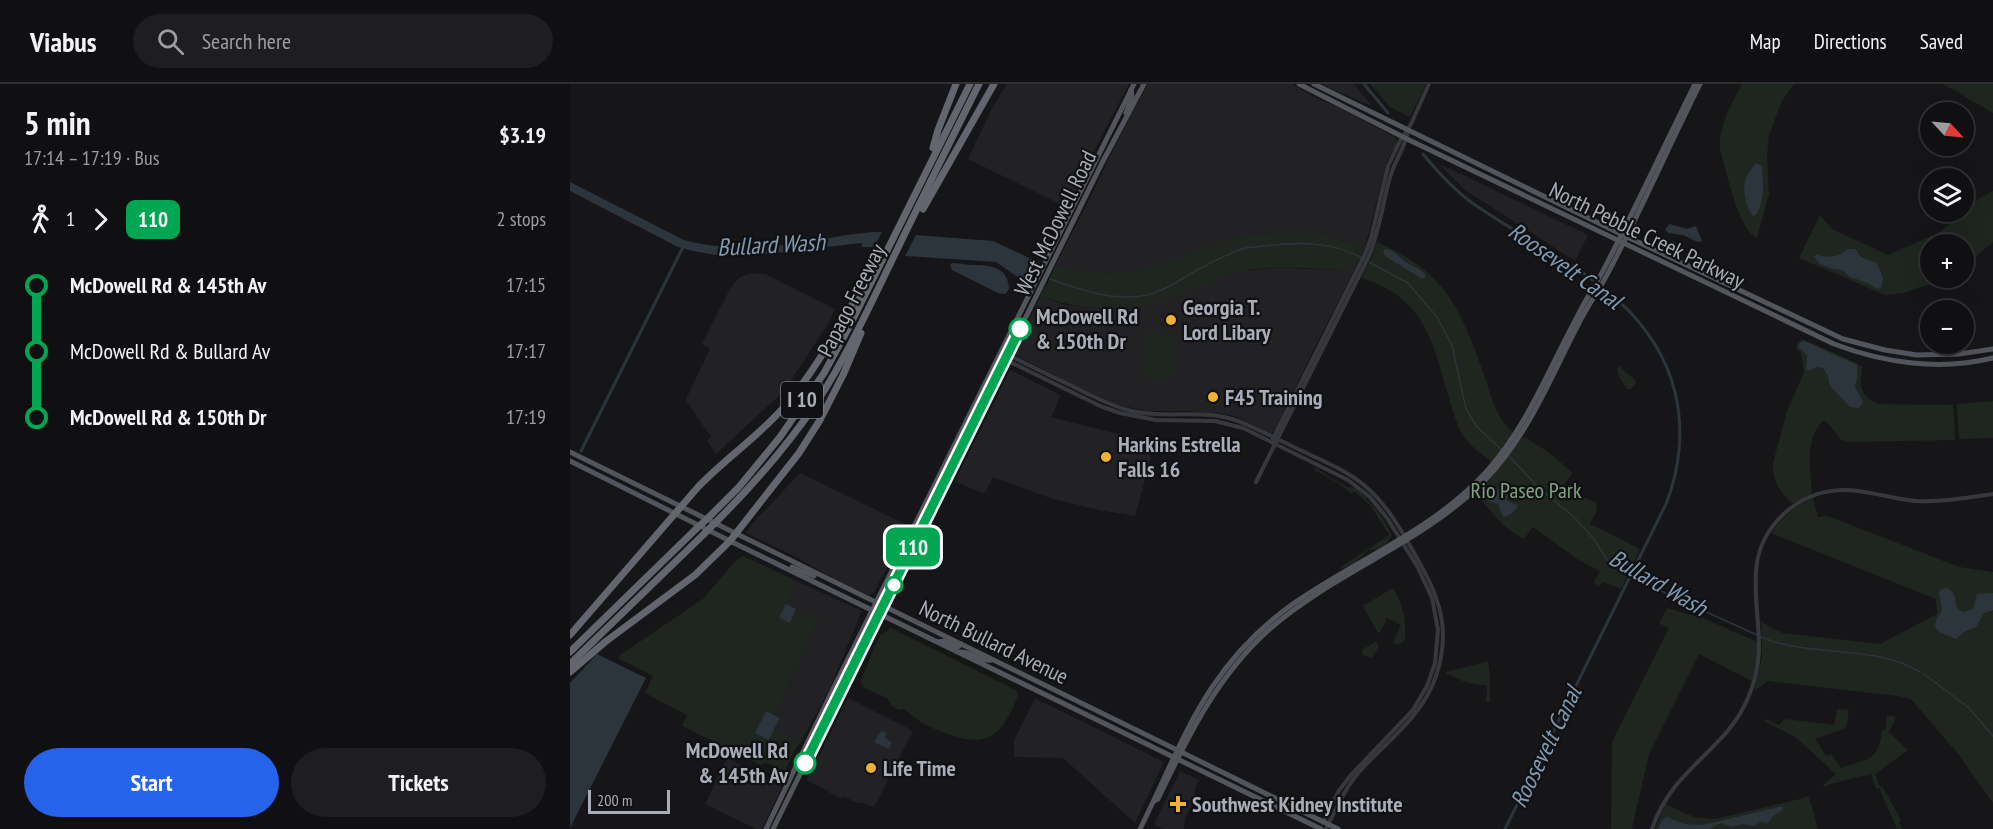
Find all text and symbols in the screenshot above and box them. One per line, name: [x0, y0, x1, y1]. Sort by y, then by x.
search box: [133, 14, 553, 68]
text: Viabus: [30, 23, 97, 60]
icon: search: [154, 25, 187, 58]
text: Search here: [202, 27, 291, 55]
text: Map: [1750, 28, 1781, 55]
text: Directions: [1814, 28, 1887, 55]
text: Saved: [1920, 28, 1963, 55]
text: 5 min: [24, 101, 91, 144]
north arrow: [1920, 102, 1974, 156]
map controls: [1920, 102, 1974, 354]
text: $3.19: [499, 121, 546, 149]
text: 17:14 – 17:19 · Bus: [24, 145, 159, 171]
street label: West McDowell Road: [1008, 146, 1102, 300]
button: layers: [1920, 168, 1974, 222]
street label: North Pebble Creek Parkway: [1545, 176, 1750, 295]
icon: walk: [24, 203, 57, 236]
icon: forward: [84, 203, 117, 236]
text: 1: [66, 206, 75, 232]
text: 110: [138, 206, 168, 233]
text: 2 stops: [497, 206, 546, 232]
water label: Roosevelt Canal: [1503, 215, 1630, 317]
water label: Bullard Wash: [716, 226, 827, 263]
button: +: [1920, 234, 1974, 288]
street label: Papago Freeway: [811, 238, 892, 361]
text: McDowell Rd & 145th Av: [70, 271, 266, 299]
text: 17:15: [506, 272, 546, 298]
place label: Georgia T. Lord Libary: [1183, 293, 1272, 346]
button: −: [1920, 300, 1974, 354]
place label: McDowell Rd & 150th Dr: [1036, 302, 1138, 355]
marker: Georgia T. Lord Libary: [1164, 313, 1178, 327]
marker: McDowell Rd & 150th Dr: [1009, 318, 1031, 340]
text: McDowell Rd & Bullard Av: [70, 337, 270, 365]
text: 17:17: [506, 338, 546, 364]
road number: I 10: [781, 382, 823, 418]
place label: F45 Training: [1225, 383, 1323, 411]
marker: F45 Training: [1206, 390, 1220, 404]
text: McDowell Rd & 150th Dr: [70, 403, 266, 431]
text: 17:19: [506, 404, 546, 430]
place label: Harkins Estrella Falls 16: [1118, 430, 1241, 483]
marker: Harkins Estrella Falls 16: [1099, 450, 1113, 464]
park label: Rio Paseo Park: [1471, 476, 1582, 504]
line badge: 110: [878, 528, 948, 566]
text: 110: [898, 534, 928, 561]
water label: Bullard Wash: [1604, 542, 1714, 624]
unlabelled marker: [885, 576, 903, 594]
street label: North Bullard Avenue: [915, 594, 1073, 690]
water label: Roosevelt Canal: [1503, 679, 1589, 813]
place label: McDowell Rd & 145th Av: [686, 736, 789, 789]
button: Start: [24, 748, 279, 817]
button: Tickets: [291, 748, 546, 817]
marker: McDowell Rd & 145th Av: [794, 752, 816, 774]
place label: Life Time: [883, 754, 956, 782]
marker: Life Time: [864, 761, 878, 775]
scale bar: [588, 787, 670, 814]
text: 200 m: [597, 790, 632, 810]
place label: Southwest Kidney Institute: [1192, 790, 1403, 818]
marker: Southwest Kidney Institute: [1169, 795, 1187, 813]

